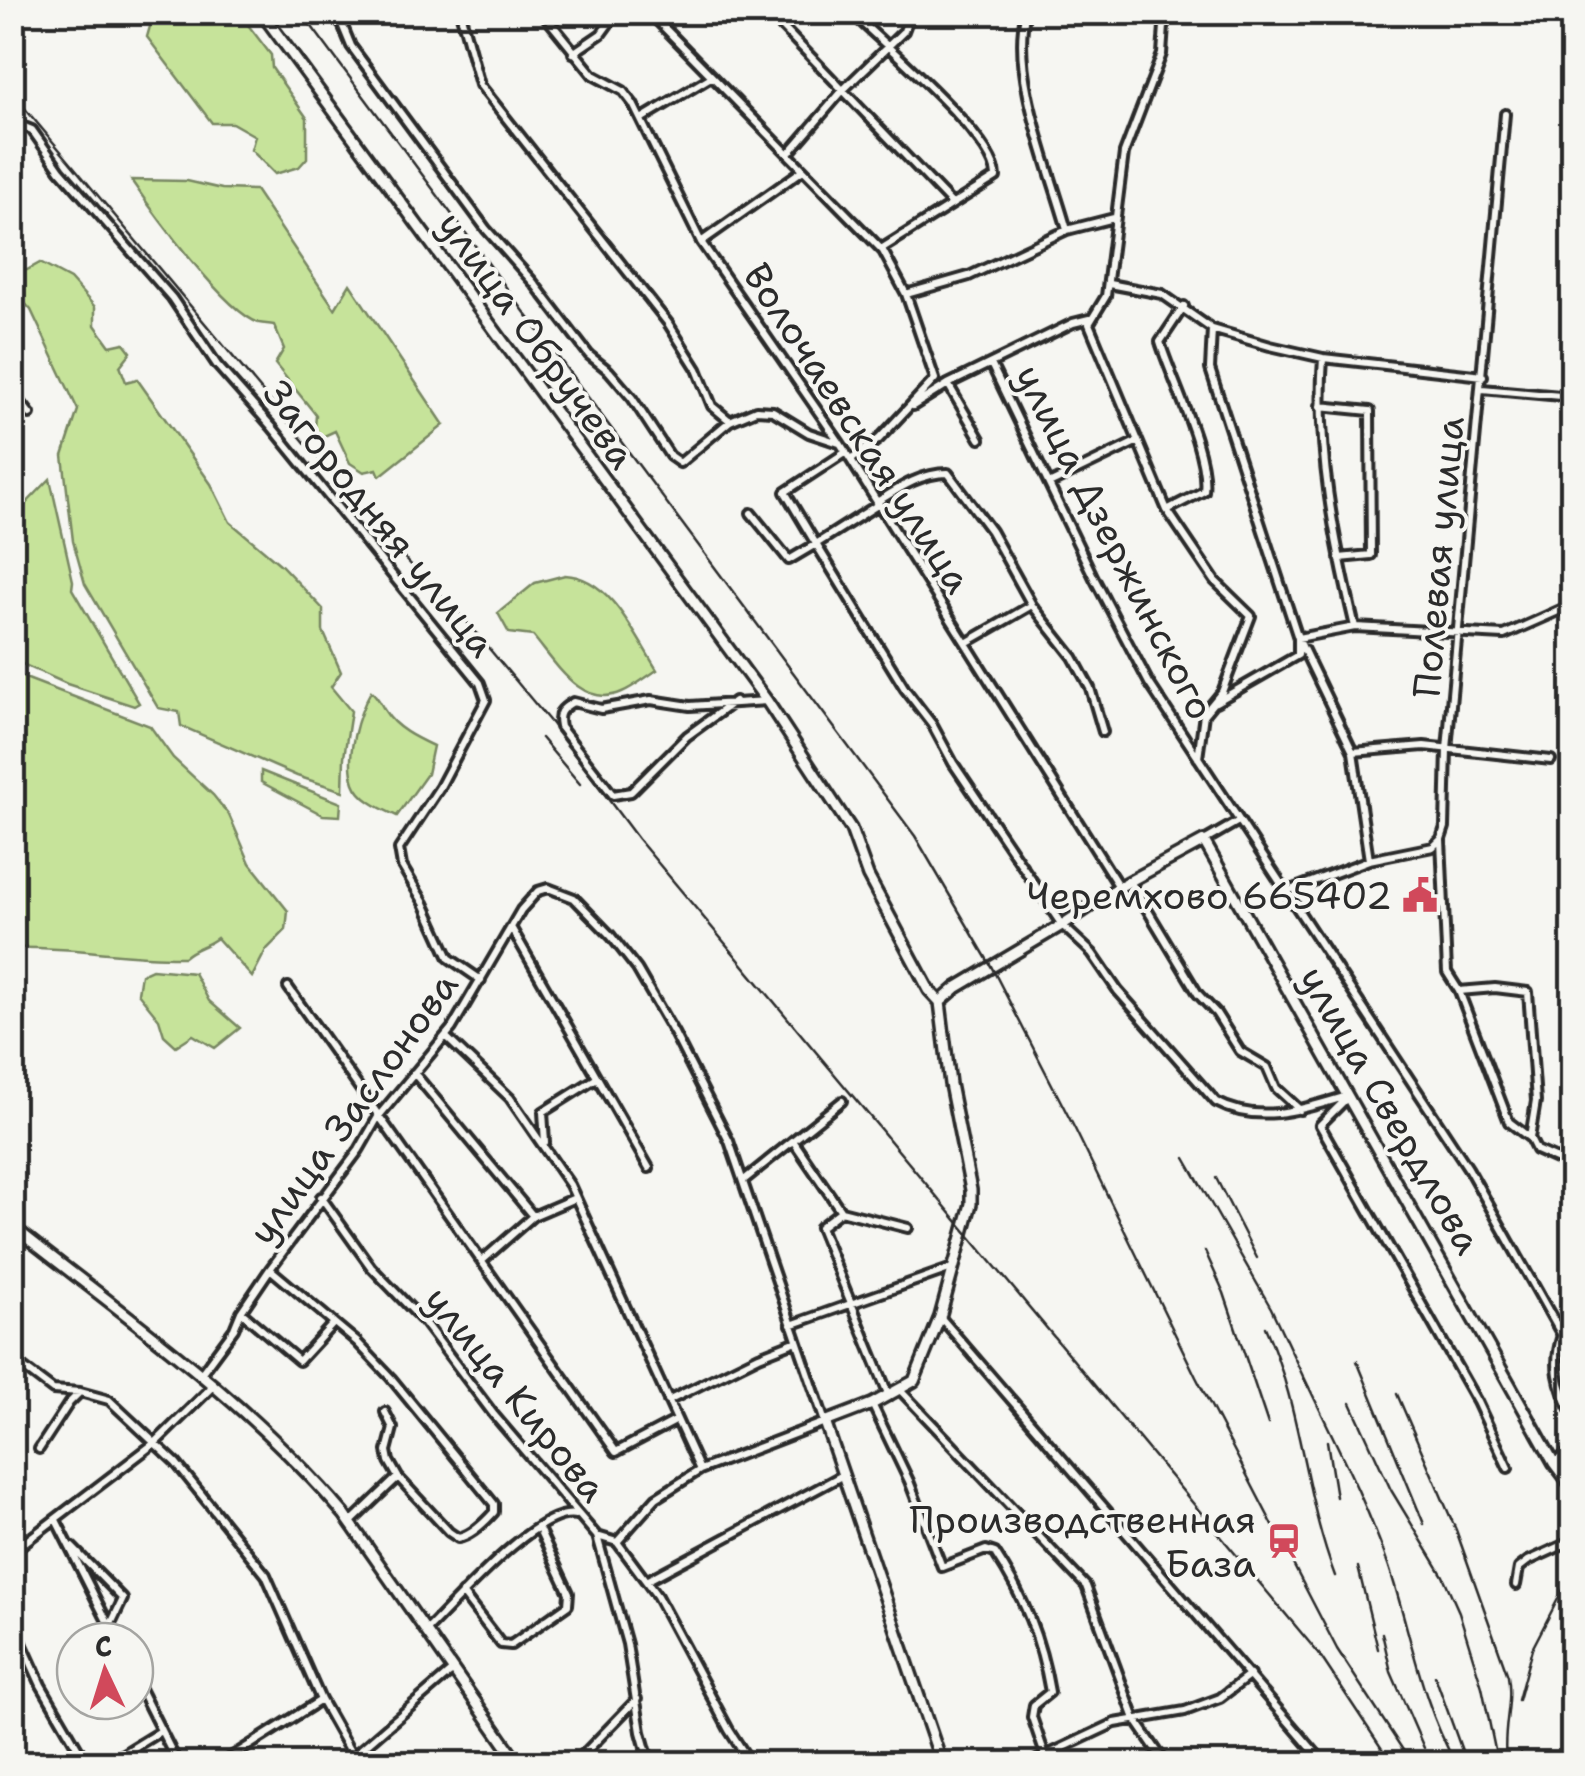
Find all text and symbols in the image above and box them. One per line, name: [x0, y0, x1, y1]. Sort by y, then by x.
street label: улица Обручева: [426, 201, 648, 479]
street label: Волочаевская улица: [732, 253, 984, 603]
street label: улица Дзержинского: [1003, 356, 1227, 728]
street label: Загородняя улица: [252, 369, 508, 668]
street label: Полевая улица: [1400, 414, 1476, 700]
place label: Черемхово 665402: [1026, 870, 1392, 921]
public building icon: Черемхово 665402: [1401, 876, 1439, 914]
street label: улица Свердлова: [1288, 957, 1494, 1264]
street label: улица Заслонова: [237, 961, 470, 1255]
street label: улица Кирова: [413, 1275, 619, 1513]
place label: Производственная База: [909, 1494, 1256, 1589]
station icon: Производственная База: [1265, 1522, 1303, 1560]
north arrow: [55, 1621, 155, 1721]
text: С: [93, 1627, 113, 1666]

